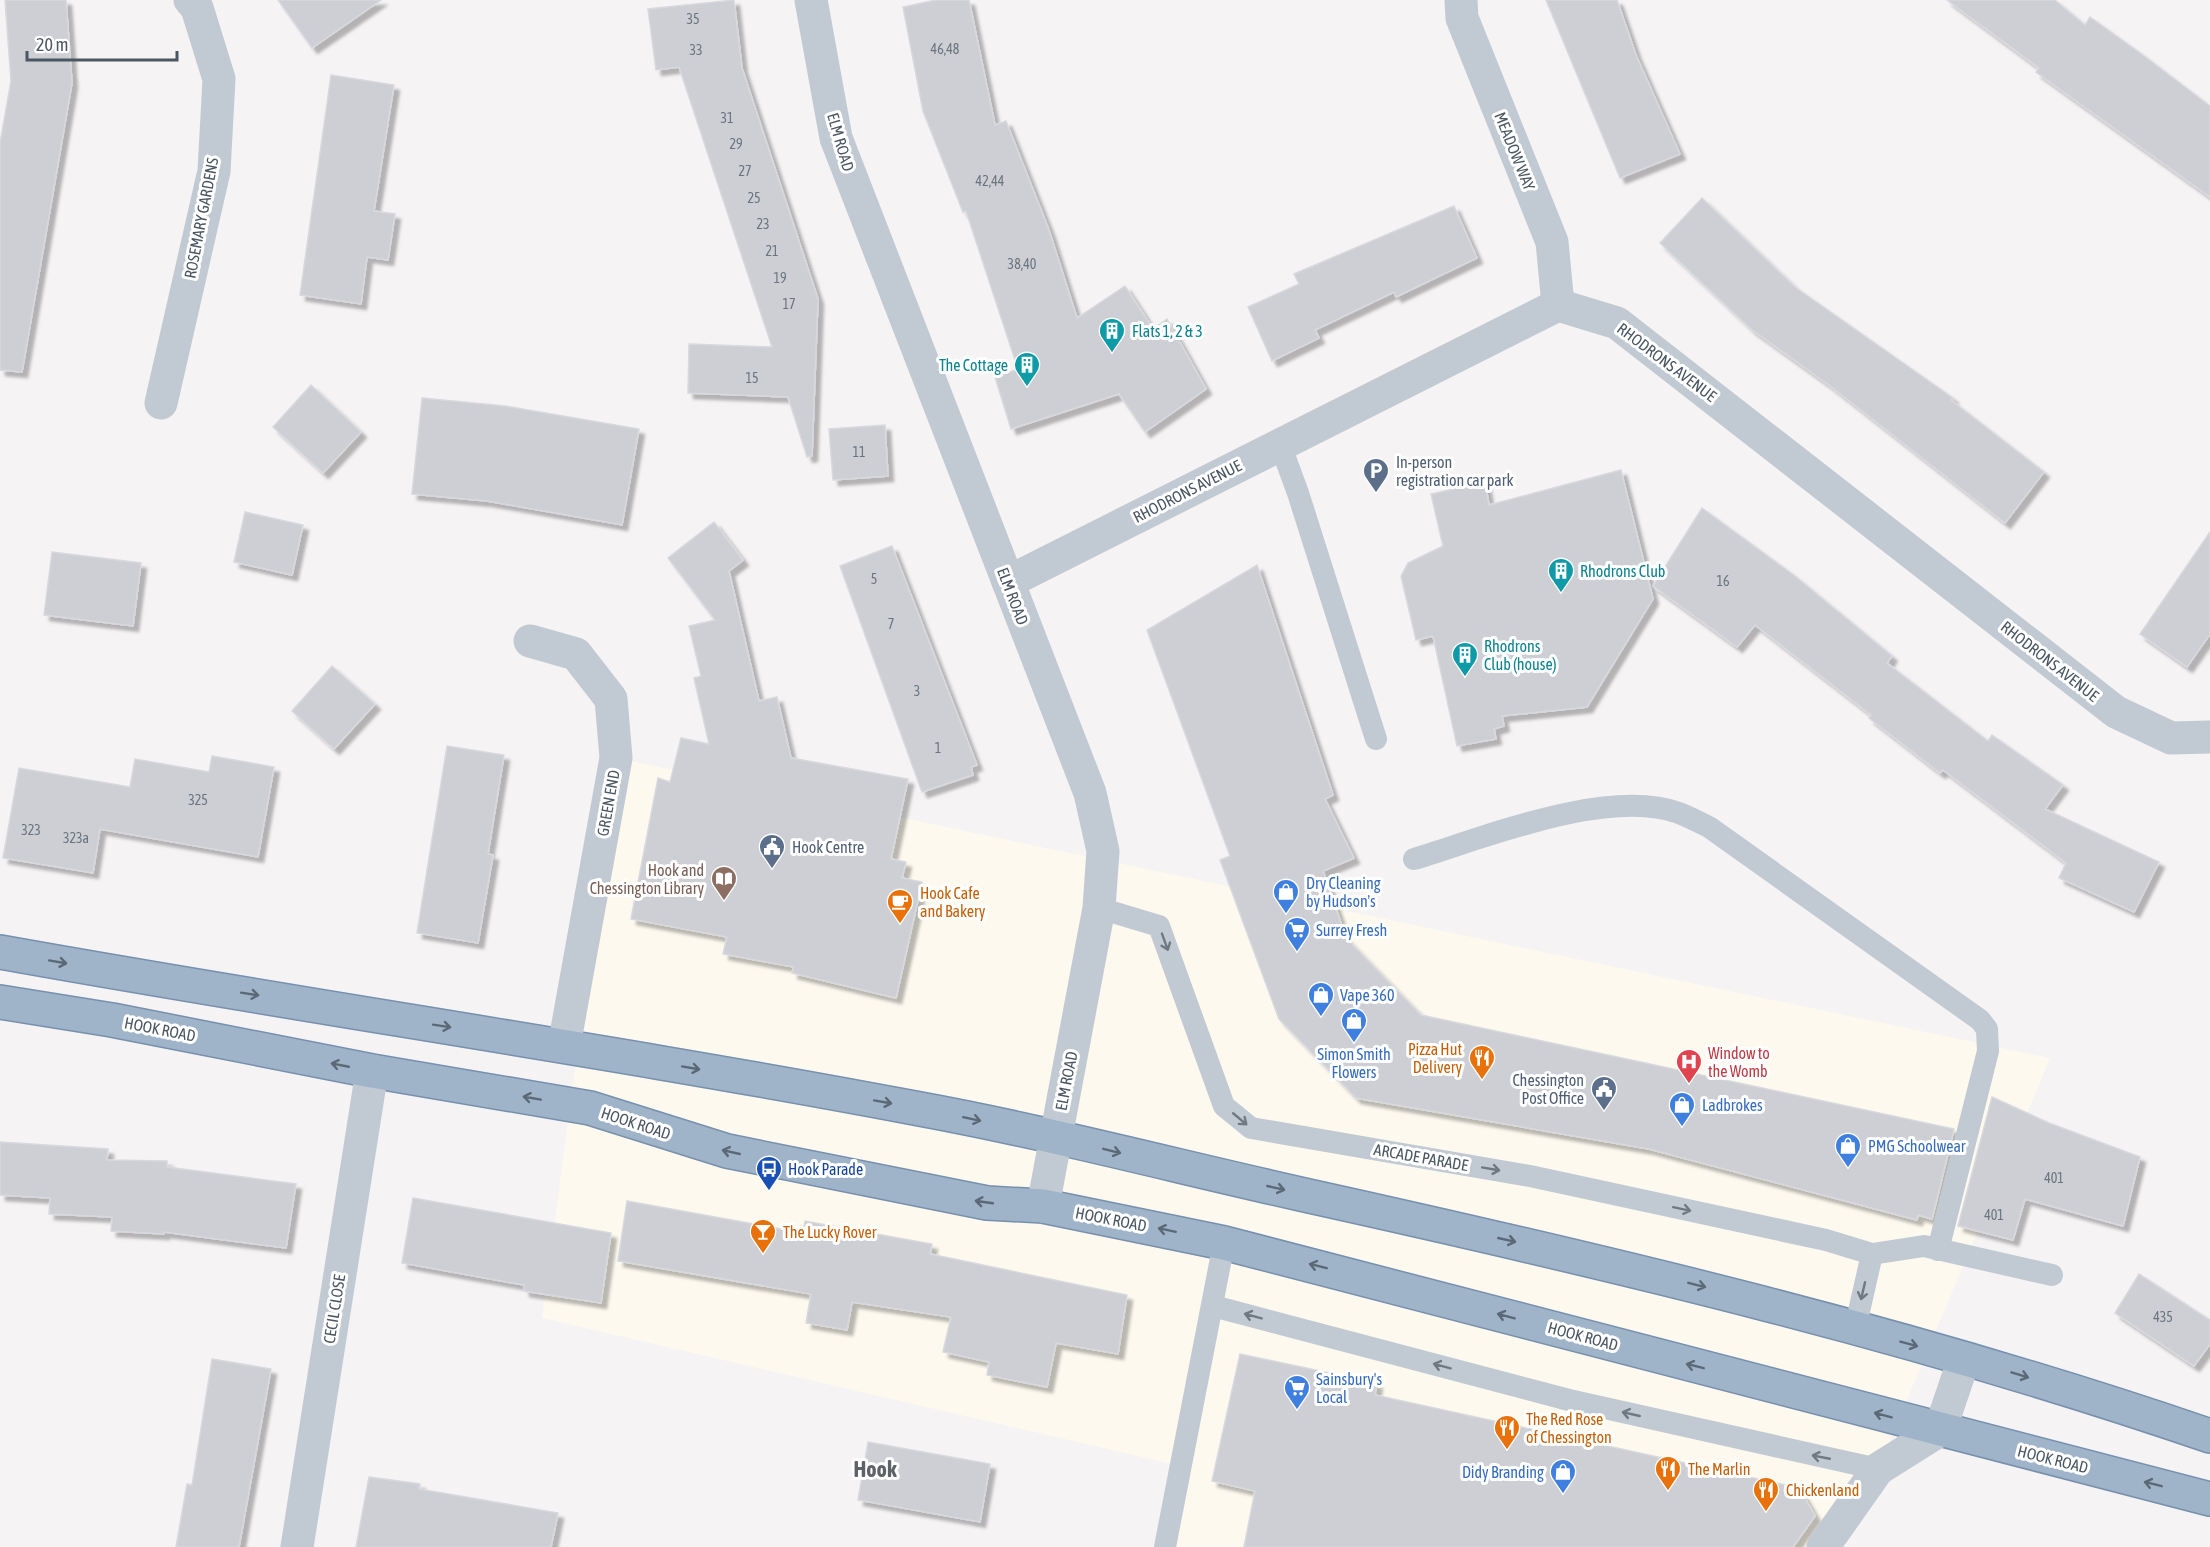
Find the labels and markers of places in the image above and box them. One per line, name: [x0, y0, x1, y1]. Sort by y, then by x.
building icon: Flats 1, 2 & 3: [1097, 316, 1127, 354]
place label: Flats 1, 2 & 3: [1132, 322, 1203, 340]
building icon: The Cottage: [1012, 350, 1042, 388]
place label: The Cottage: [939, 356, 1008, 375]
place label: In-person registration car park: [1396, 453, 1513, 490]
parking icon: In-person registration car park: [1361, 456, 1391, 494]
building icon: Rhodrons Club: [1546, 556, 1576, 594]
place label: Rhodrons Club: [1580, 562, 1665, 580]
place label: Rhodrons Club (house): [1484, 637, 1557, 674]
building icon: Rhodrons Club (house): [1450, 640, 1480, 678]
public building icon: Hook Centre: [757, 832, 787, 870]
place label: Hook Centre: [792, 838, 864, 856]
place label: Hook and Chessington Library: [590, 861, 704, 898]
library icon: Hook and Chessington Library: [709, 864, 739, 902]
place label: Dry Cleaning by Hudson's: [1306, 874, 1381, 911]
shop icon: Dry Cleaning by Hudson's: [1271, 877, 1301, 915]
place label: Hook Cafe and Bakery: [920, 884, 986, 921]
cafe icon: Hook Cafe and Bakery: [885, 887, 915, 925]
supermarket icon: Surrey Fresh: [1282, 915, 1312, 953]
place label: Surrey Fresh: [1316, 921, 1387, 940]
shop icon: Vape 360: [1306, 980, 1336, 1018]
place label: Vape 360: [1340, 986, 1394, 1005]
shop icon: Simon Smith Flowers: [1339, 1006, 1369, 1044]
place label: Pizza Hut Delivery: [1408, 1040, 1462, 1077]
restaurant icon: Pizza Hut Delivery: [1467, 1043, 1497, 1081]
place label: Window to the Womb: [1708, 1044, 1770, 1080]
place label: Simon Smith Flowers: [1317, 1045, 1391, 1081]
hospital icon: Window to the Womb: [1674, 1047, 1704, 1085]
place label: Chessington Post Office: [1512, 1071, 1584, 1107]
public building icon: Chessington Post Office: [1589, 1074, 1619, 1112]
shop icon: Ladbrokes: [1667, 1090, 1697, 1128]
place label: Ladbrokes: [1702, 1096, 1763, 1114]
shop icon: PMG Schoolwear: [1833, 1131, 1863, 1169]
place label: PMG Schoolwear: [1868, 1137, 1966, 1155]
bus stop icon: Hook Parade: [754, 1154, 784, 1192]
place label: Hook Parade: [788, 1160, 863, 1178]
bar icon: The Lucky Rover: [748, 1217, 778, 1255]
place label: The Lucky Rover: [783, 1223, 877, 1242]
place label: Sainsbury's Local: [1316, 1370, 1382, 1406]
supermarket icon: Sainsbury's Local: [1282, 1373, 1312, 1411]
place label: The Red Rose of Chessington: [1526, 1410, 1612, 1447]
restaurant icon: The Red Rose of Chessington: [1492, 1413, 1522, 1451]
restaurant icon: The Marlin: [1653, 1454, 1683, 1492]
shop icon: Didy Branding: [1548, 1457, 1578, 1495]
place label: The Marlin: [1688, 1460, 1750, 1478]
place label: Didy Branding: [1462, 1463, 1544, 1482]
restaurant icon: Chickenland: [1751, 1475, 1781, 1513]
place label: Chickenland: [1786, 1481, 1859, 1499]

